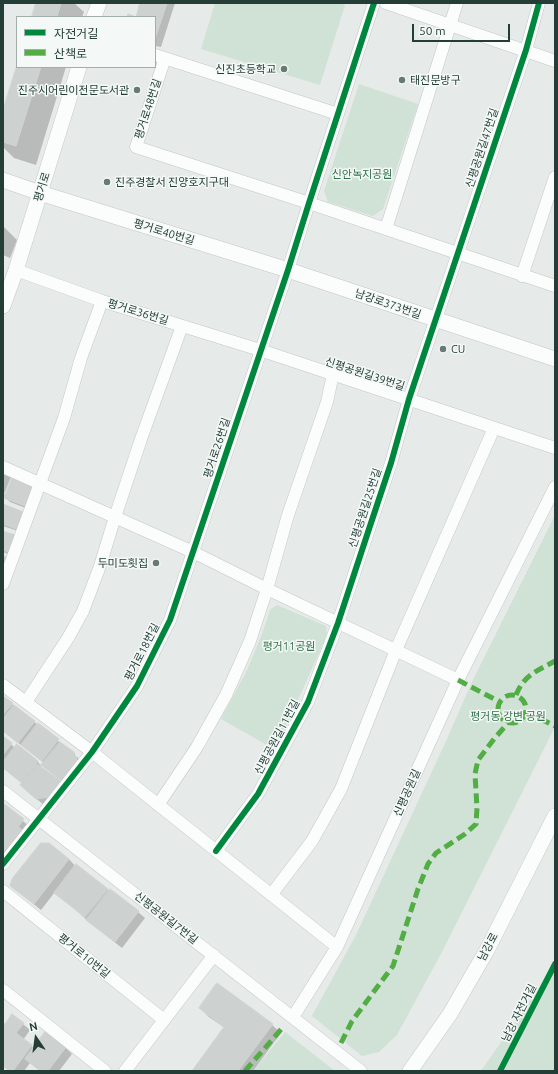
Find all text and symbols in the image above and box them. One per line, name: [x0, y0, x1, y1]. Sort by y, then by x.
legend: [16, 16, 156, 68]
scale bar: [414, 16, 512, 42]
text: 50 m: [419, 24, 446, 37]
text: 자전거길: [54, 27, 98, 40]
text: 산책로: [54, 47, 87, 60]
place label: 신진초등학교: [215, 62, 276, 76]
marker: 신진초등학교: [279, 64, 289, 74]
place label: 태진문방구: [410, 73, 461, 87]
marker: 태진문방구: [397, 75, 407, 85]
street label: 평거로48번길: [132, 77, 164, 141]
place label: 진주시어린이전문도서관: [18, 83, 129, 97]
marker: 진주시어린이전문도서관: [132, 85, 142, 95]
street label: 신평공원길47번길: [463, 106, 501, 190]
park label: 신안녹지공원: [332, 167, 392, 181]
street label: 평거로: [31, 171, 53, 203]
place label: 진주경찰서 진양호지구대: [115, 175, 229, 189]
marker: 진주경찰서 진양호지구대: [102, 177, 112, 187]
street label: 평거로40번길: [132, 216, 196, 248]
street label: 남강로373번길: [353, 286, 423, 322]
street label: 평거로36번길: [106, 296, 170, 328]
place label: CU: [451, 342, 465, 356]
marker: CU: [438, 344, 448, 354]
street label: 신평공원길39번길: [323, 355, 407, 393]
street label: 평거로26번길: [201, 416, 233, 480]
street label: 신평공원길25번길: [346, 466, 384, 550]
place label: 두미도횟집: [97, 556, 148, 570]
marker: 두미도횟집: [151, 558, 161, 568]
street label: 평거로18번길: [122, 621, 162, 683]
park label: 평거11공원: [263, 639, 315, 653]
street label: 신평공원길11번길: [252, 697, 302, 777]
park label: 평거동 강변 공원: [470, 709, 546, 723]
street label: 신평공원길: [391, 767, 423, 819]
street label: 신평공원길7번길: [132, 889, 200, 947]
street label: 남강로: [475, 930, 501, 964]
street label: 평거로10번길: [55, 931, 113, 981]
street label: 남강 자전거길: [499, 982, 539, 1044]
north arrow: [16, 1018, 56, 1058]
text: N: [28, 1020, 39, 1033]

